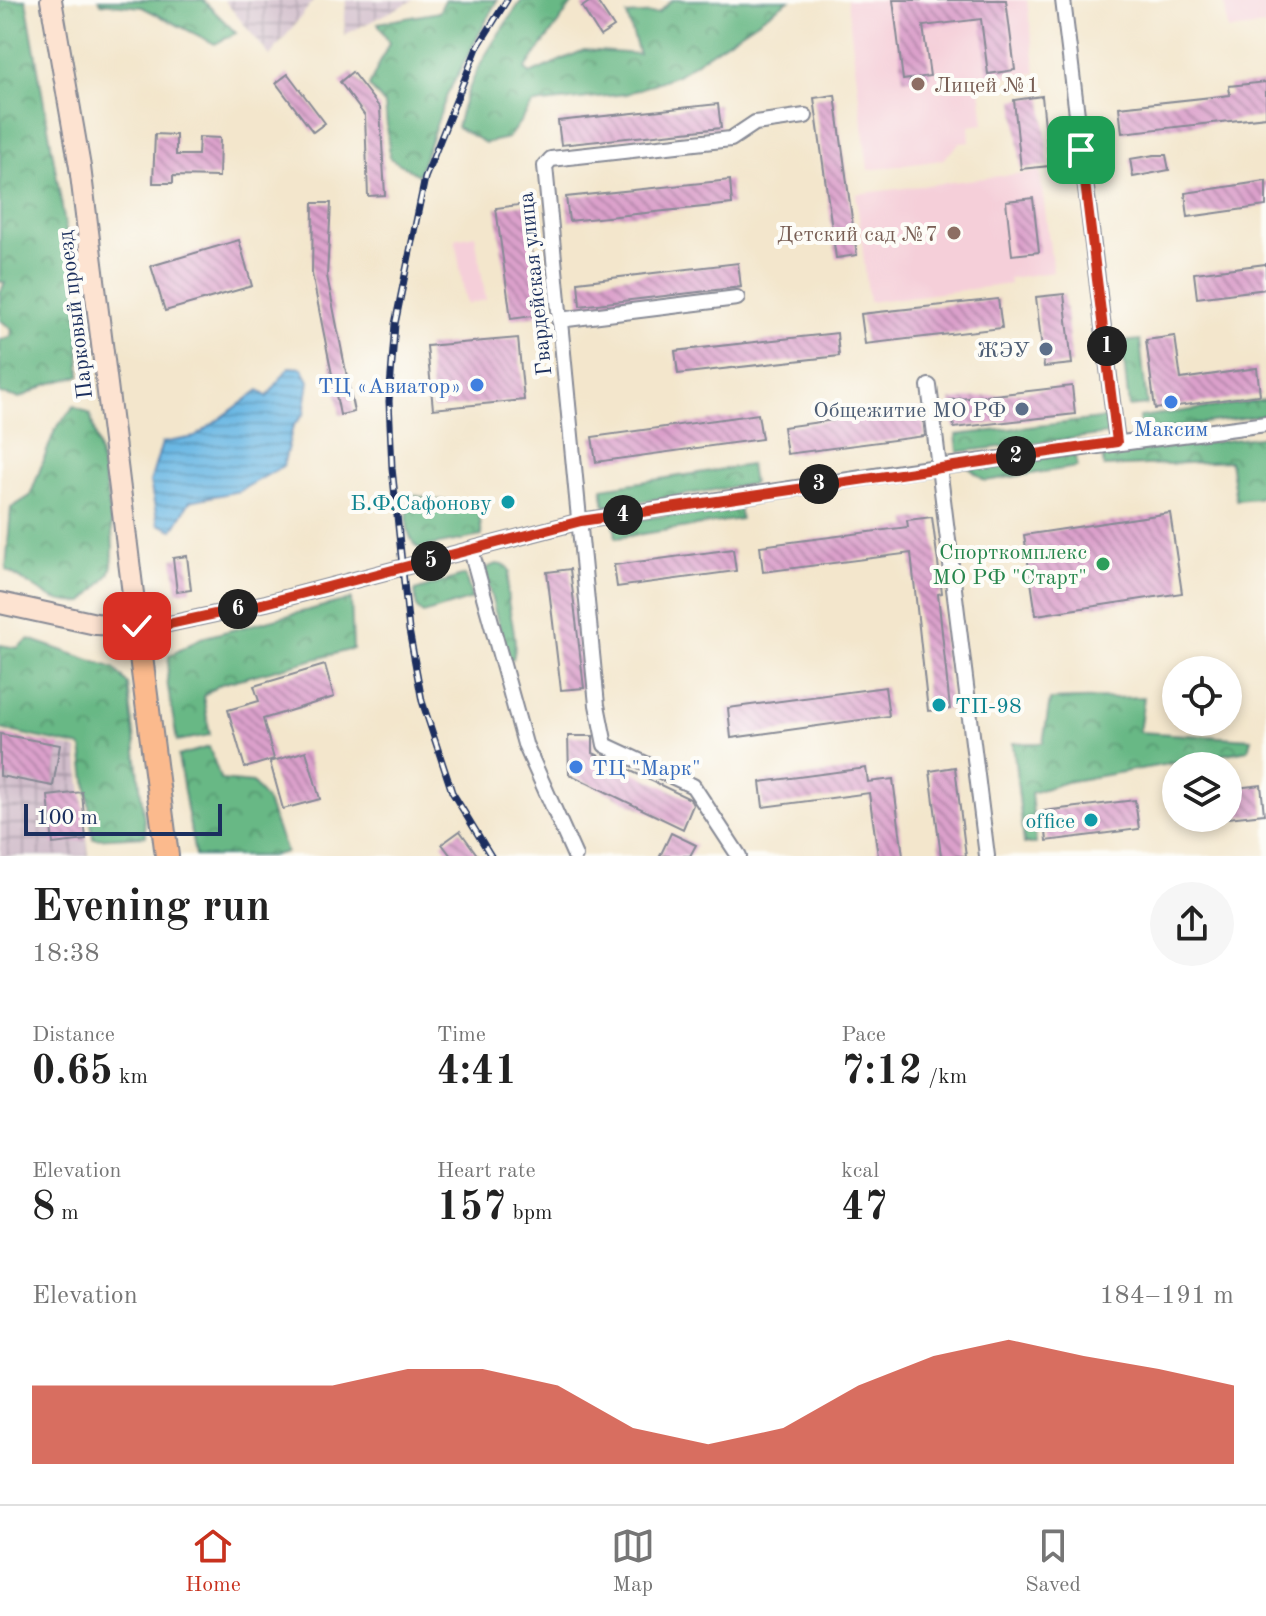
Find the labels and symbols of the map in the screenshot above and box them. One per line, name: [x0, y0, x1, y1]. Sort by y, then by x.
marker: Лицей №1: [909, 75, 927, 93]
place label: Лицей №1: [934, 75, 1039, 97]
pin: [1047, 116, 1115, 184]
street label: Гвардейская улица: [515, 191, 557, 377]
place label: Детский сад №7: [777, 224, 938, 246]
marker: Детский сад №7: [945, 224, 963, 242]
street label: Парковый проезд: [55, 229, 97, 400]
pin: 1: [1087, 326, 1127, 366]
place label: ЖЭУ: [977, 340, 1030, 362]
marker: ЖЭУ: [1037, 340, 1055, 358]
place label: ТЦ «Авиатор»: [318, 376, 461, 398]
marker: ТЦ «Авиатор»: [468, 376, 486, 394]
marker: Максим: [1162, 393, 1180, 411]
place label: Общежитие МО РФ: [813, 400, 1006, 422]
marker: Общежитие МО РФ: [1013, 400, 1031, 418]
place label: Максим: [1134, 419, 1208, 441]
pin: 2: [996, 436, 1036, 476]
pin: 3: [799, 464, 839, 504]
place label: Б.Ф.Сафонову: [350, 493, 492, 515]
marker: Б.Ф.Сафонову: [499, 493, 517, 511]
pin: 4: [603, 495, 643, 535]
pin: 5: [411, 541, 451, 581]
place label: Спорткомплекс МО РФ "Старт": [932, 542, 1087, 589]
marker: Спорткомплекс МО РФ "Старт": [1094, 555, 1112, 573]
pin: 6: [218, 589, 258, 629]
pin: [103, 592, 171, 660]
marker: ТП-98: [930, 696, 948, 714]
place label: ТП-98: [955, 696, 1022, 718]
marker: ТЦ "Марк": [567, 758, 585, 776]
place label: ТЦ "Марк": [592, 758, 701, 780]
scale bar: [24, 800, 222, 836]
place label: office: [1025, 811, 1075, 833]
marker: office: [1082, 811, 1100, 829]

